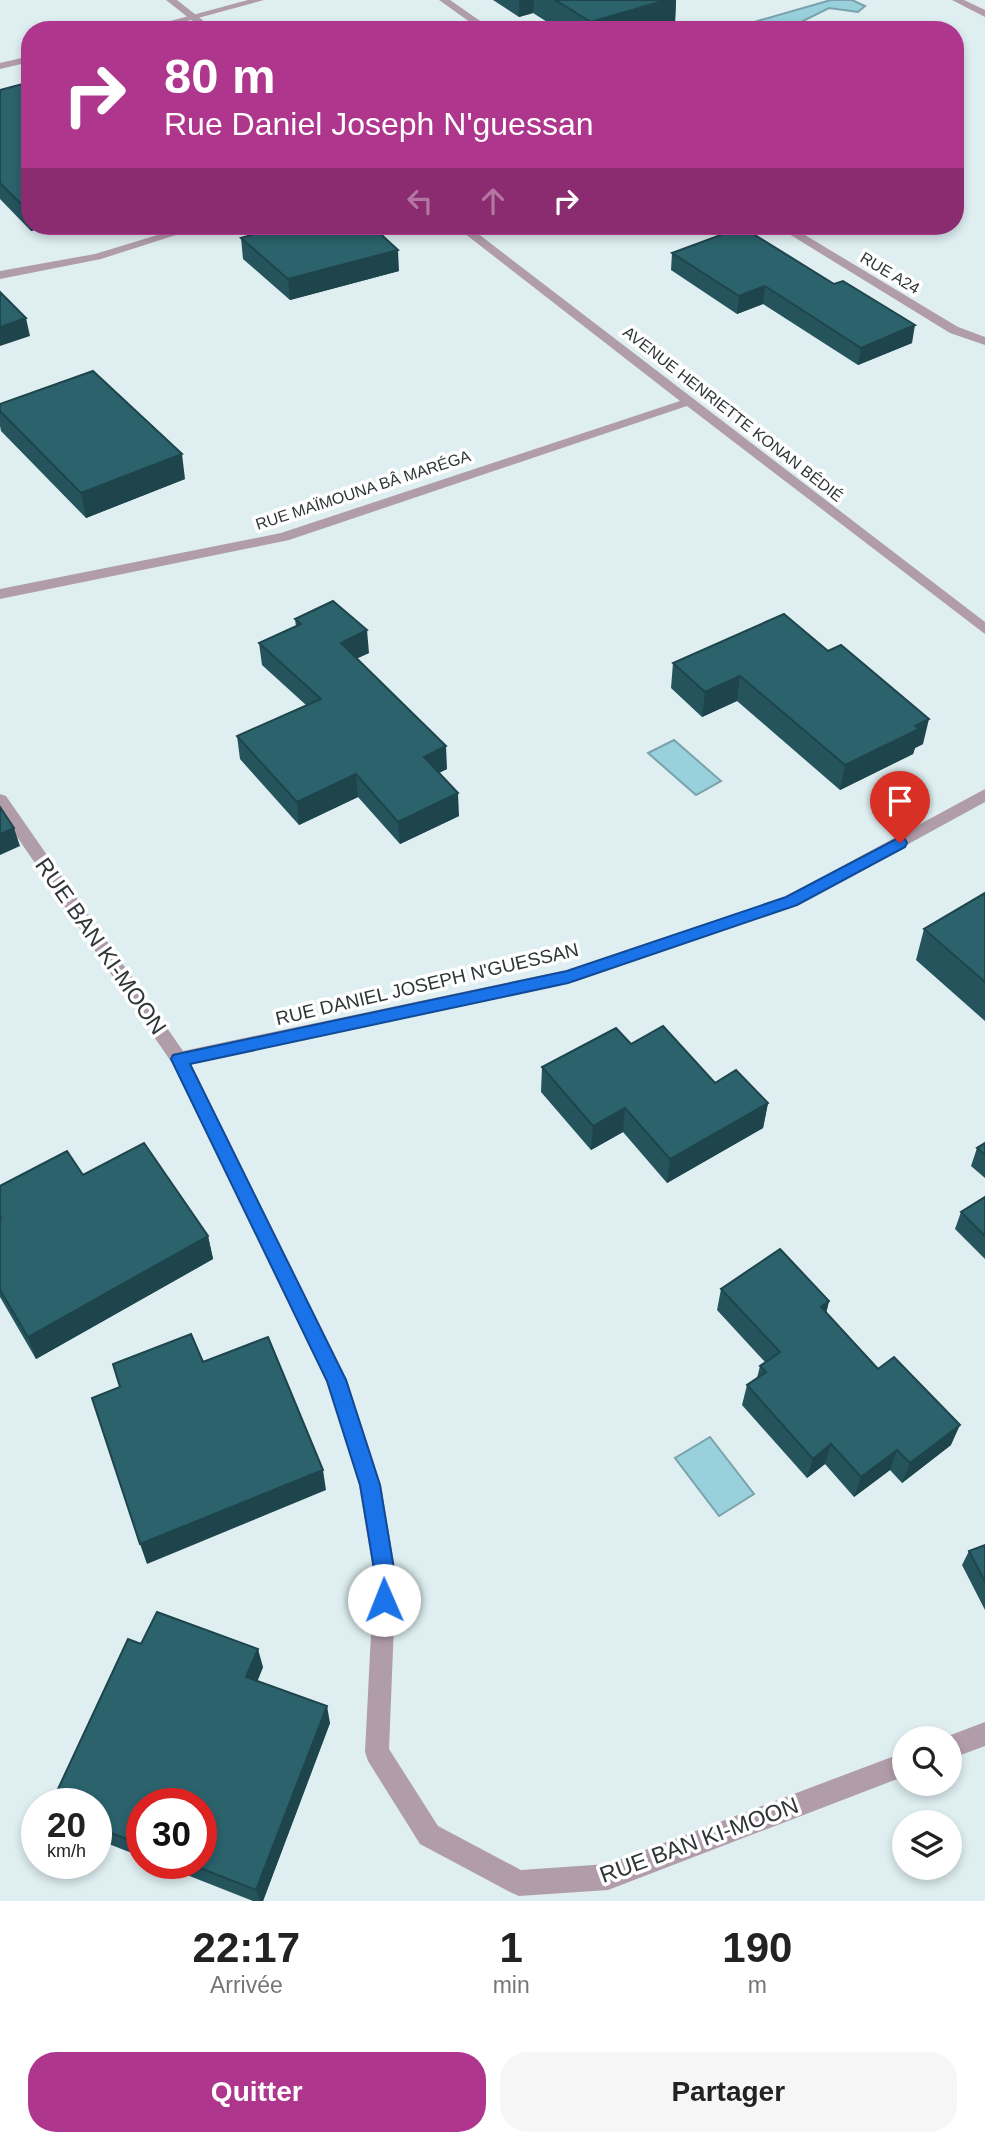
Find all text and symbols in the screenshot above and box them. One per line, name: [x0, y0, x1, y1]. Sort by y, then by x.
icon: right: [49, 49, 140, 140]
text: 80 m: [164, 49, 276, 103]
text: Rue Daniel Joseph N'guessan: [164, 106, 593, 142]
icon: left: [401, 182, 439, 220]
icon: ahead: [474, 182, 512, 220]
icon: right: [547, 182, 585, 220]
street label: RUE A24: [857, 249, 923, 297]
street label: AVENUE HENRIETTE KONAN BÉDIÉ: [620, 322, 847, 505]
street label: RUE MAÏMOUNA BÂ MARÉGA: [253, 446, 473, 533]
pin: [870, 771, 930, 843]
icon: arrive: [881, 782, 919, 820]
street label: RUE BAN KI-MOON: [30, 853, 172, 1039]
street label: RUE DANIEL JOSEPH N'GUESSAN: [274, 939, 580, 1029]
position arrow: [347, 1563, 421, 1637]
map controls: [892, 1726, 962, 1880]
button: search: [892, 1726, 962, 1796]
speed limit sign: 30: [126, 1788, 217, 1879]
street label: RUE BAN KI-MOON: [596, 1792, 802, 1888]
text: 20: [47, 1805, 86, 1844]
button: layers: [892, 1810, 962, 1880]
text: km/h: [47, 1841, 86, 1861]
text: 22:17: [193, 1924, 300, 1971]
text: 1: [499, 1924, 523, 1971]
text: 190: [722, 1924, 792, 1971]
text: Arrivée: [210, 1972, 283, 1998]
text: min: [493, 1972, 530, 1998]
text: m: [748, 1972, 767, 1998]
button: Quitter: [28, 2052, 486, 2132]
button: Partager: [500, 2052, 957, 2132]

